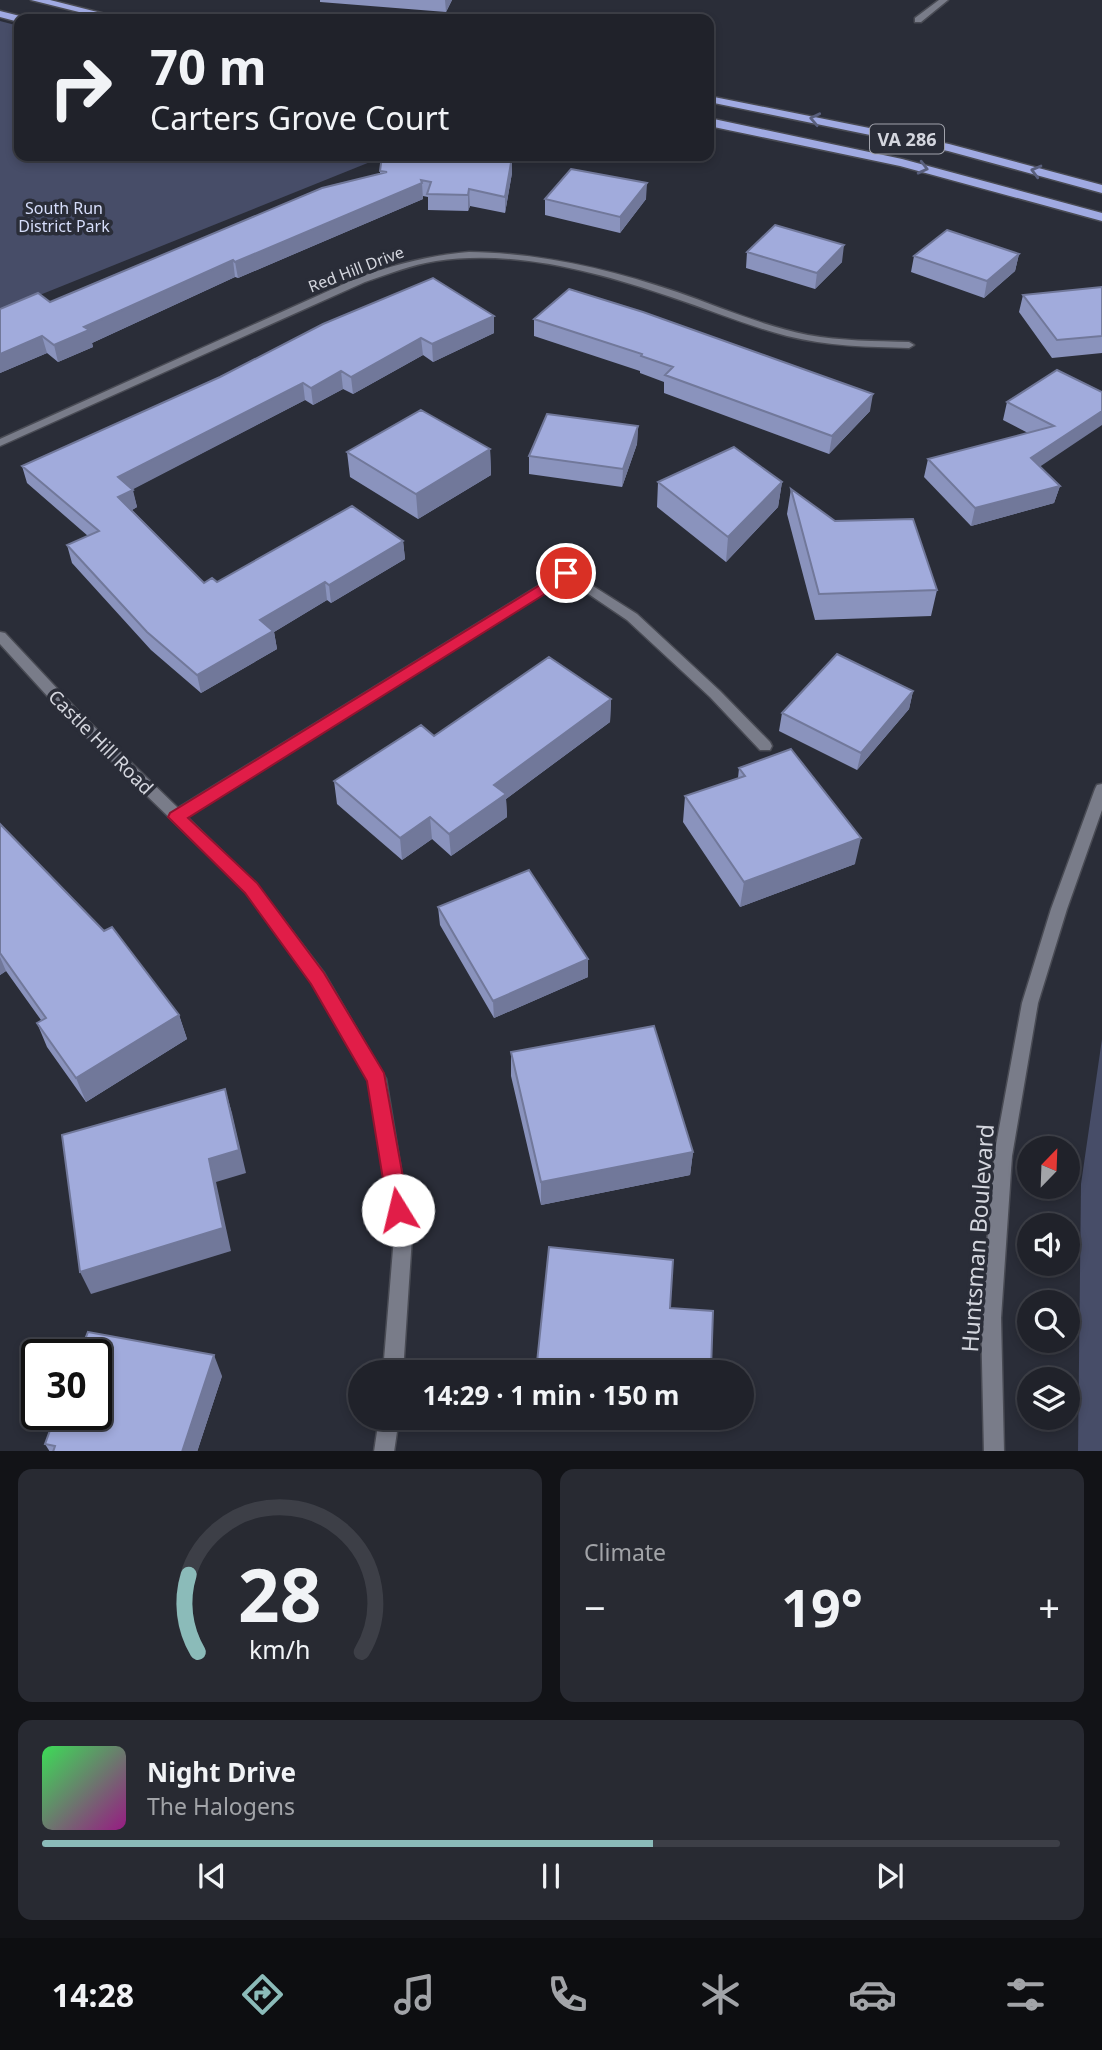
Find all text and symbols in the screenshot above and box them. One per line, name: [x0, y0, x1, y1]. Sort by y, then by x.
text: 70 m: [150, 33, 267, 99]
icon: right: [35, 42, 126, 133]
text: Carters Grove Court: [150, 96, 449, 139]
one-way arrow: [809, 112, 821, 127]
road number: VA 286: [870, 124, 944, 154]
one-way arrow: [917, 160, 929, 174]
one-way arrow: [1030, 165, 1042, 179]
park label: South Run District Park: [18, 197, 110, 237]
street label: Red Hill Drive: [305, 241, 407, 297]
pin: [536, 543, 596, 603]
icon: arrive: [547, 554, 585, 592]
street label: Castle Hill Road: [43, 684, 159, 800]
street label: Huntsman Boulevard: [953, 1123, 1001, 1353]
north arrow: [1017, 1136, 1080, 1199]
map controls: [1017, 1136, 1080, 1430]
position arrow: [361, 1173, 435, 1247]
button: sound: [1017, 1213, 1080, 1276]
button: search: [1017, 1290, 1080, 1353]
speed limit sign: 30: [21, 1339, 112, 1430]
button: layers: [1017, 1367, 1080, 1430]
text: 14:29 · 1 min · 150 m: [423, 1377, 679, 1413]
text: Climate: [584, 1536, 666, 1568]
text: 28: [238, 1544, 322, 1643]
text: 19°: [781, 1571, 863, 1642]
text: −: [584, 1581, 606, 1633]
text: +: [1038, 1581, 1060, 1633]
text: km/h: [249, 1631, 311, 1665]
text: Night Drive: [147, 1754, 296, 1790]
text: The Halogens: [147, 1790, 295, 1822]
icon: previous: [193, 1857, 231, 1895]
icon: pause: [532, 1857, 570, 1895]
icon: next: [871, 1857, 909, 1895]
icon: directions: [238, 1970, 287, 2019]
icon: music: [390, 1970, 439, 2019]
icon: phone: [543, 1970, 592, 2019]
icon: climate: [696, 1970, 745, 2019]
icon: car: [848, 1970, 897, 2019]
icon: filters: [1001, 1970, 1050, 2019]
text: 14:28: [52, 1973, 134, 2016]

